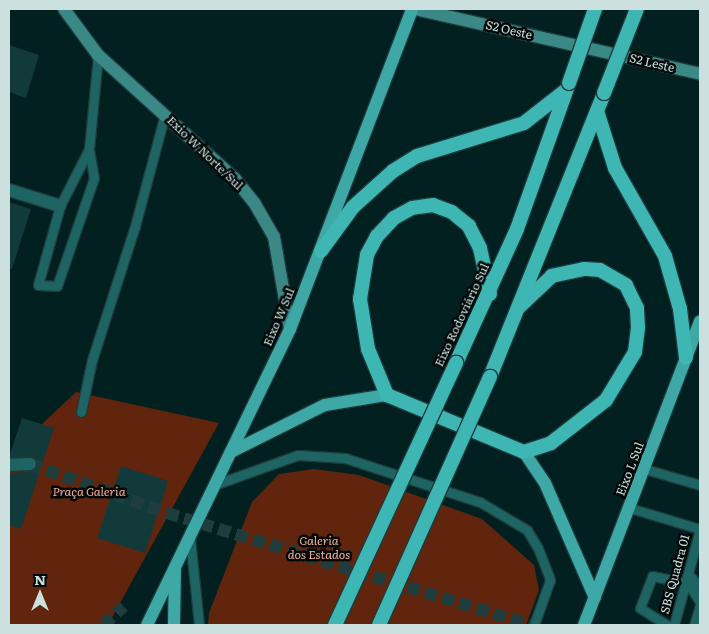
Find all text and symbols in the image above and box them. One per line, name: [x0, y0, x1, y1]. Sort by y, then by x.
street label: S2 Oeste: [484, 18, 534, 42]
street label: S2 Leste: [628, 51, 676, 75]
street label: Exio W Norte/Sul: [164, 113, 246, 193]
street label: Eixo Rodoviário Sul: [432, 261, 492, 369]
street label: Eixo W Sul: [260, 286, 298, 348]
street label: Eixo L Sul: [613, 440, 647, 498]
park label: Praça Galeria: [52, 485, 126, 499]
street label: SBS Quadra 01: [658, 533, 692, 615]
park label: Galeria dos Estados: [288, 534, 350, 562]
north arrow: [15, 569, 65, 619]
text: N: [34, 569, 46, 589]

